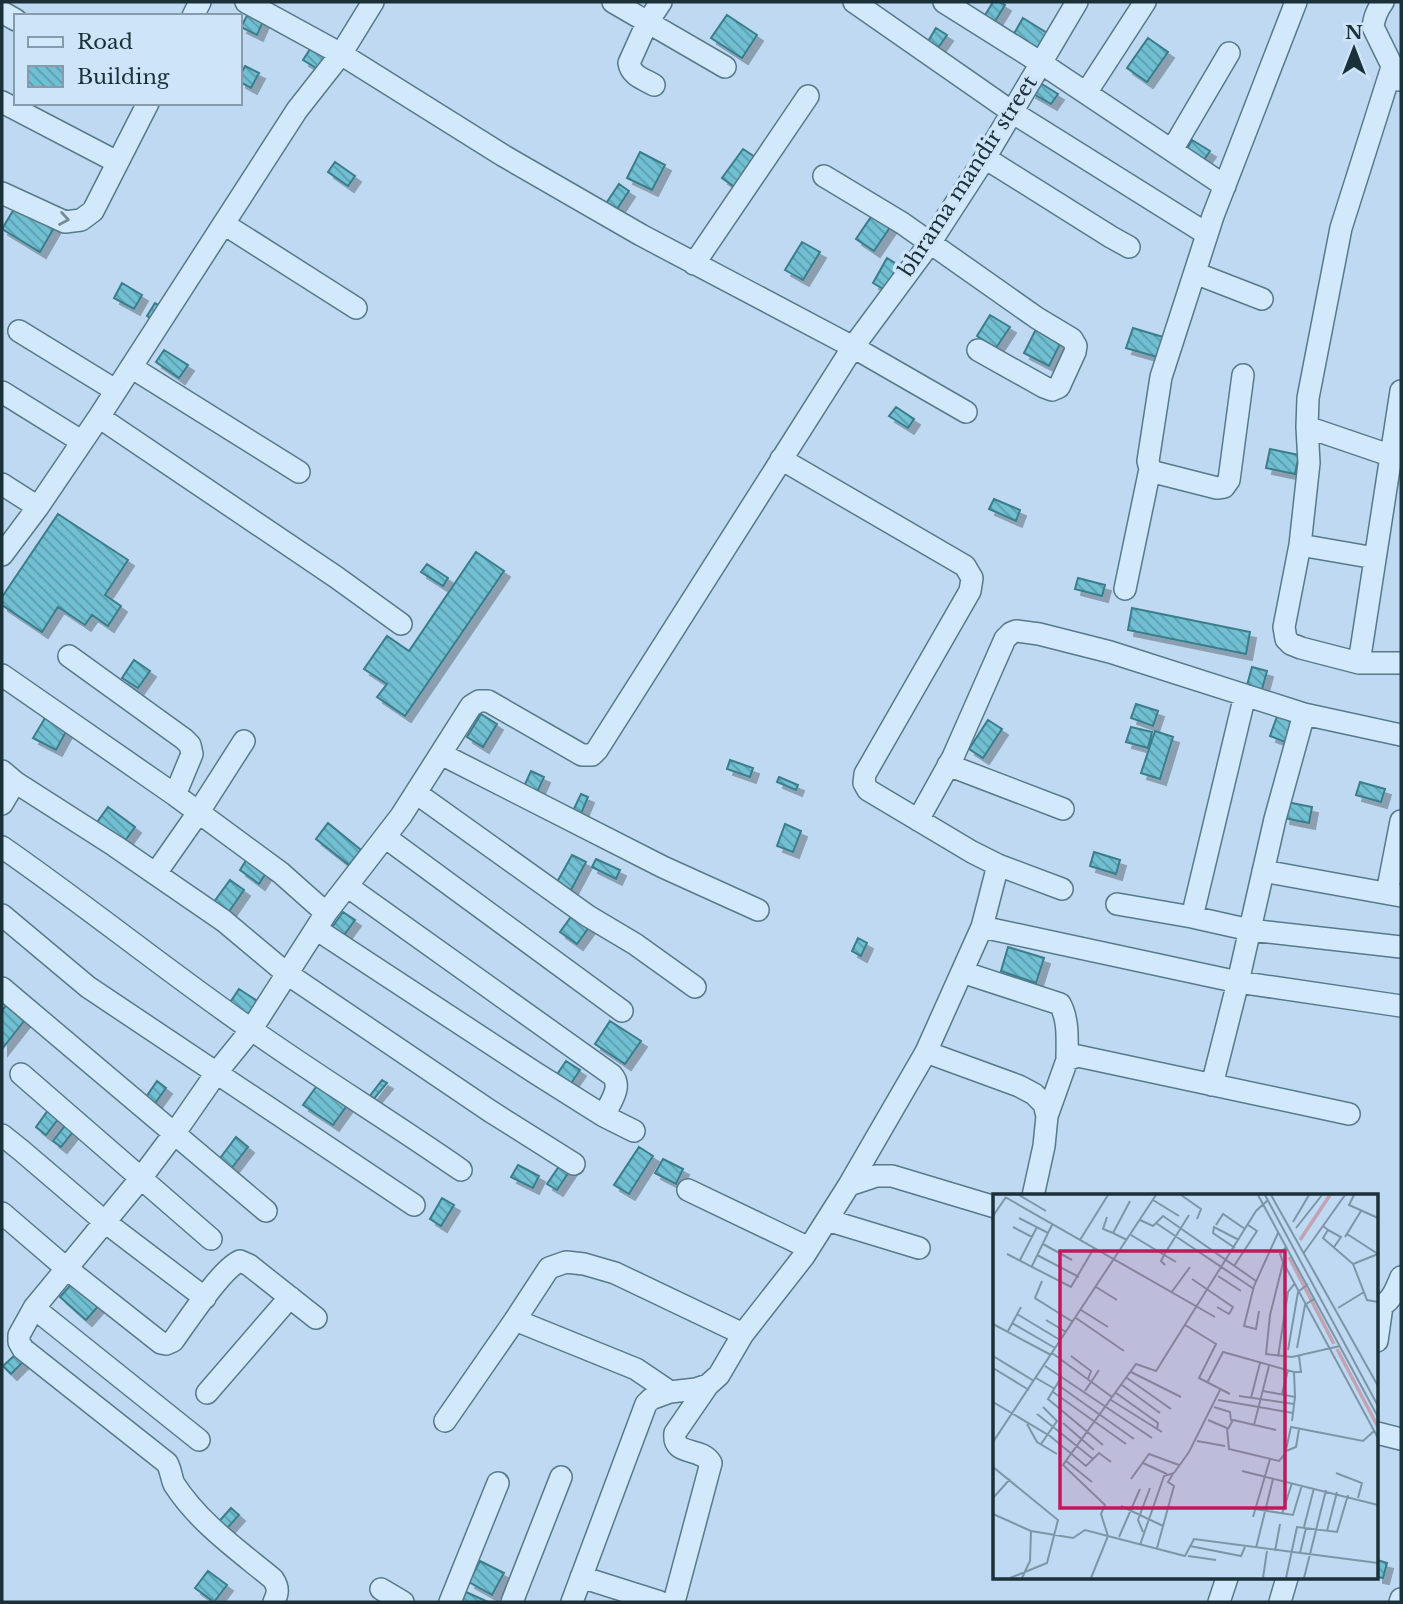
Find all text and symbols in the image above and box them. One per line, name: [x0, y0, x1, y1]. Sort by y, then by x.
legend: [14, 14, 242, 105]
north arrow: [1319, 14, 1389, 84]
text: N: [1345, 21, 1363, 44]
text: Road: [77, 29, 133, 55]
text: Building: [77, 64, 170, 90]
street label: bhrama mandir street: [893, 71, 1043, 282]
one-way arrow: [59, 211, 70, 226]
inset map: [993, 1194, 1378, 1580]

